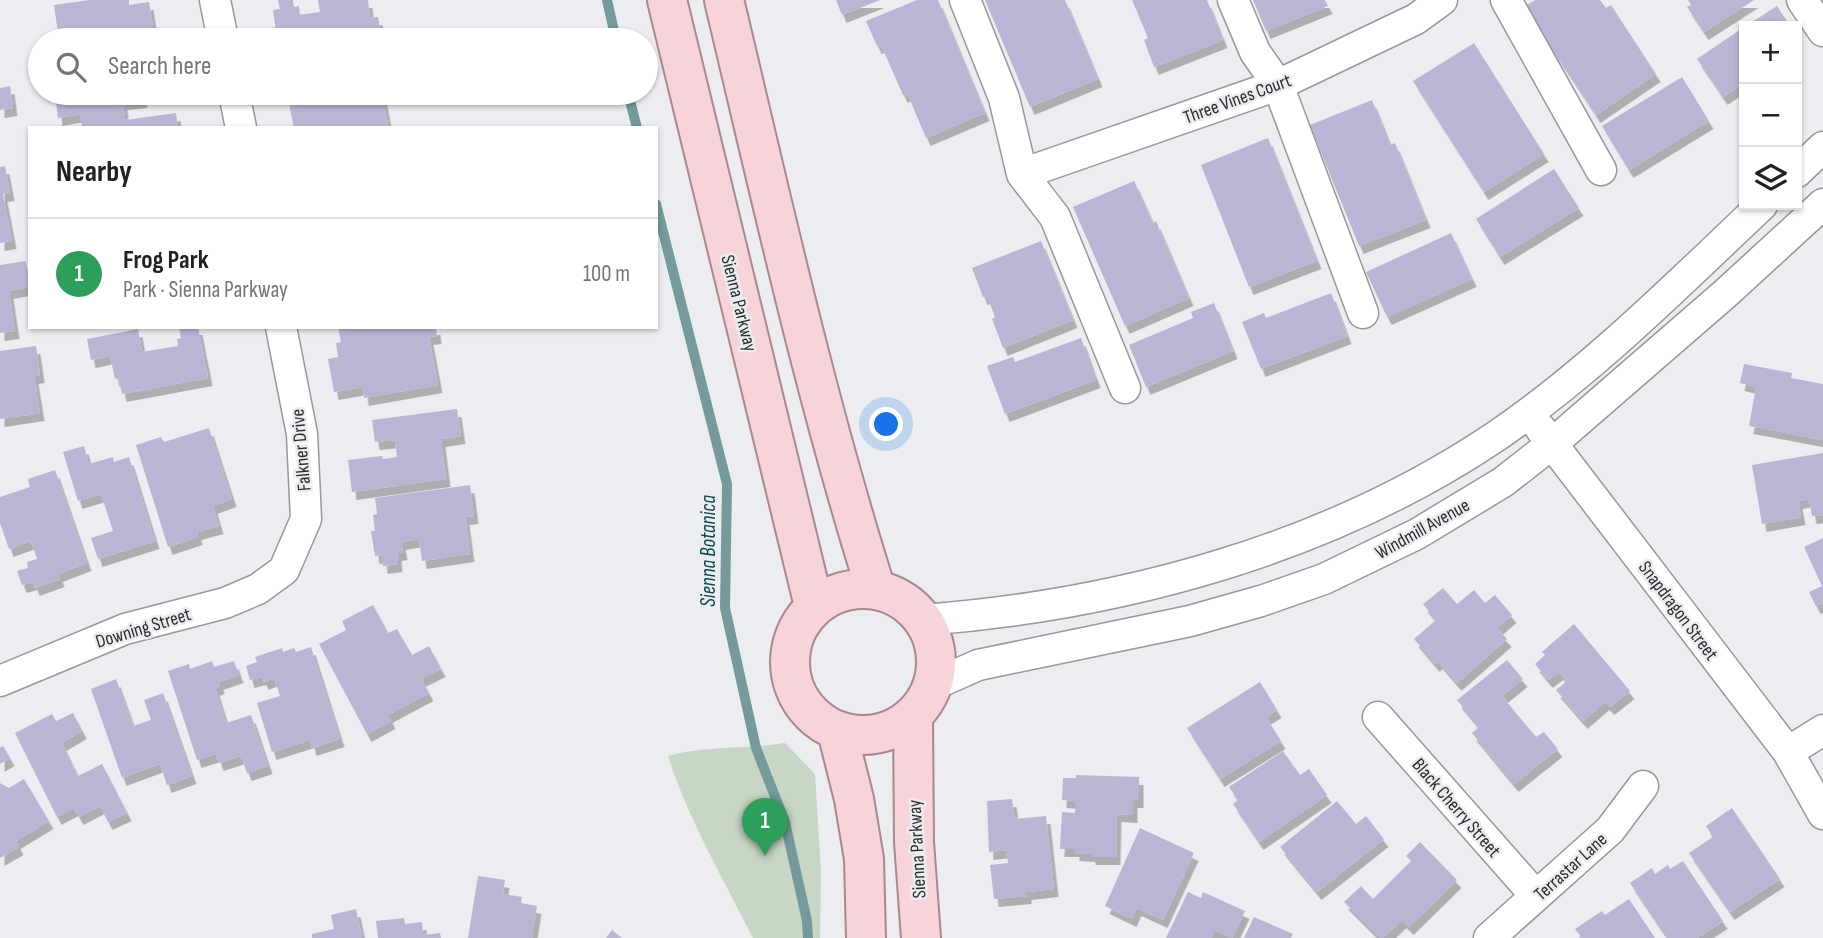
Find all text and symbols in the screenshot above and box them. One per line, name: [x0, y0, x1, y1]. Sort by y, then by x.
map controls: [1739, 21, 1802, 210]
button: +: [1739, 21, 1802, 84]
search box: [28, 28, 658, 105]
icon: search: [52, 48, 90, 86]
text: Search here: [108, 51, 211, 82]
street label: Three Vines Court: [1180, 69, 1295, 130]
button: −: [1739, 84, 1802, 147]
button: layers: [1739, 147, 1802, 210]
text: Nearby: [56, 154, 132, 190]
text: Frog Park: [123, 245, 209, 276]
street label: Sienna Parkway: [715, 253, 762, 355]
text: 1: [74, 260, 84, 288]
text: 100 m: [583, 260, 630, 288]
text: Park · Sienna Parkway: [123, 276, 288, 304]
your location: [869, 407, 903, 441]
street label: Falkner Drive: [286, 408, 317, 492]
street label: Windmill Avenue: [1372, 494, 1474, 565]
water label: Sienna Botanica: [696, 495, 721, 607]
street label: Snapdragon Street: [1633, 557, 1723, 665]
street label: Downing Street: [93, 603, 194, 654]
street label: Black Cherry Street: [1407, 754, 1505, 862]
pin: 1: [742, 798, 788, 856]
street label: Sienna Parkway: [903, 798, 932, 899]
street label: Terrastar Lane: [1530, 828, 1612, 906]

